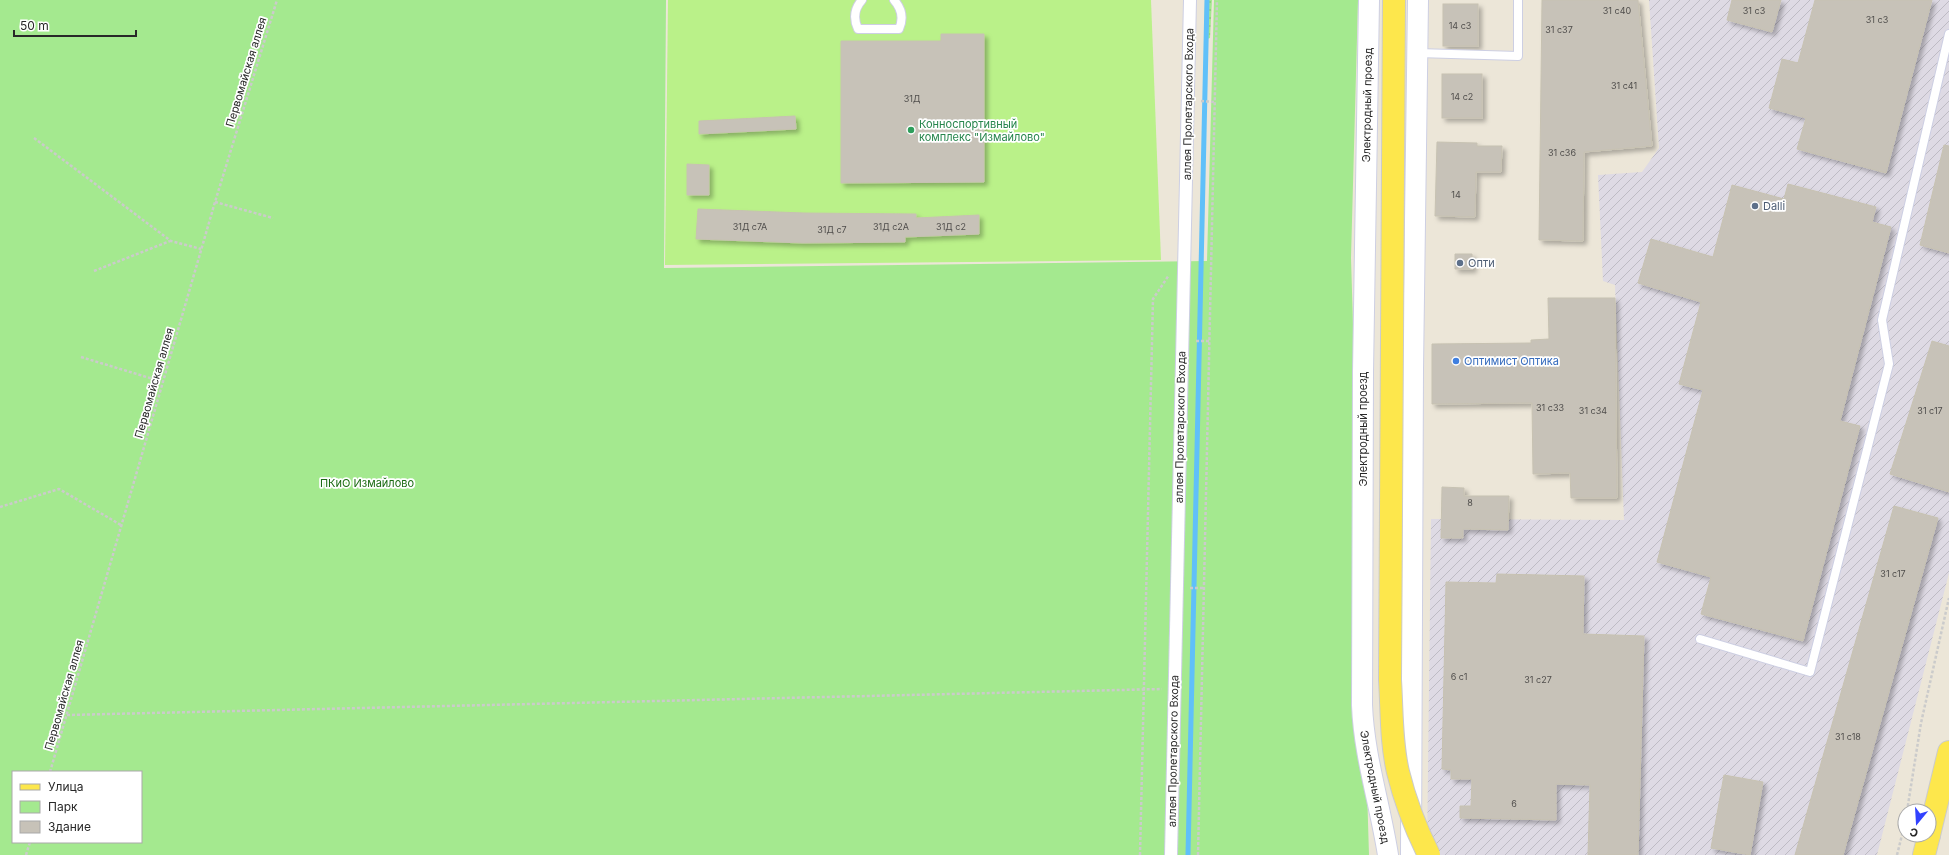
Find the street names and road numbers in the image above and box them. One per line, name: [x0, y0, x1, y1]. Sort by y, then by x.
street label: Первомайская аллея: [223, 15, 269, 129]
street label: аллея Пролетарского Входа: [1180, 28, 1196, 180]
street label: Электродный проезд: [1359, 47, 1375, 163]
street label: Первомайская аллея: [132, 326, 176, 440]
street label: аллея Пролетарского Входа: [1172, 351, 1188, 503]
street label: Электродный проезд: [1356, 371, 1370, 487]
street label: Первомайская аллея: [42, 638, 86, 752]
street label: аллея Пролетарского Входа: [1165, 675, 1181, 827]
street label: Электродный проезд: [1357, 729, 1393, 845]

